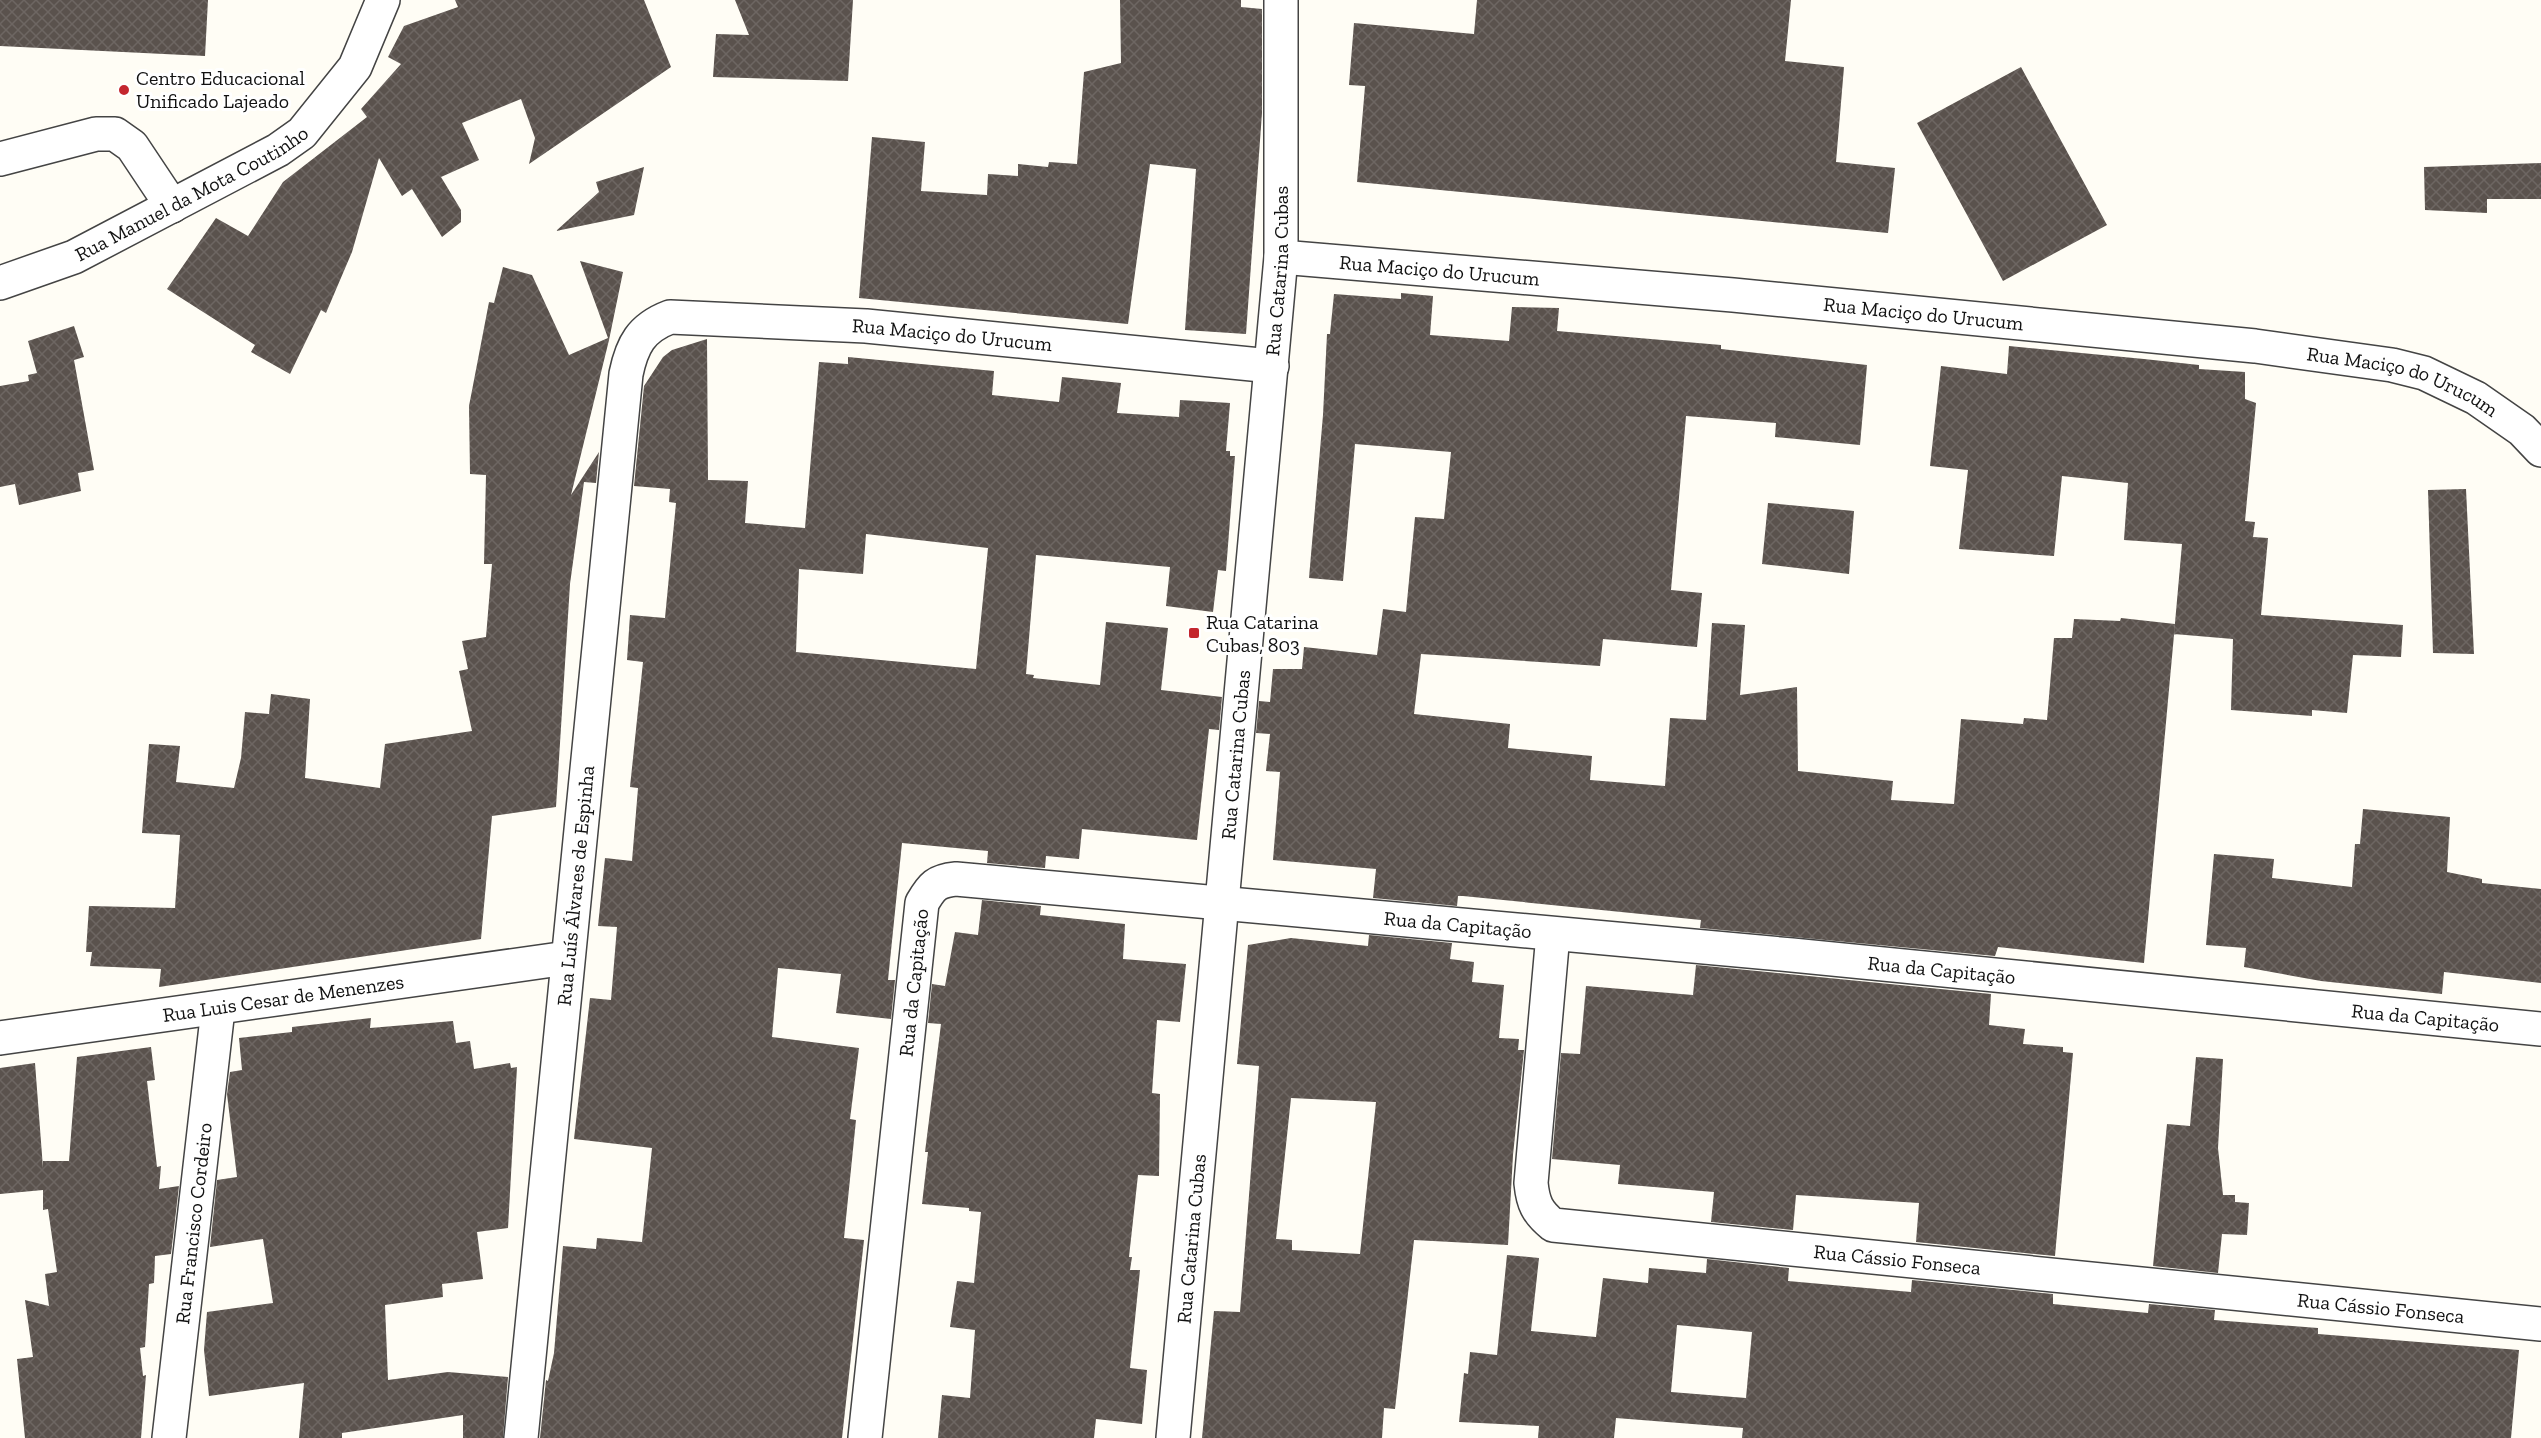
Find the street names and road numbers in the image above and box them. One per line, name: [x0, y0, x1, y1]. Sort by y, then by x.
street label: Rua Manuel da Mota Coutinho: [71, 121, 313, 266]
street label: Rua Catarina Cubas: [1260, 186, 1293, 357]
street label: Rua Maciço do Urucum: [1338, 250, 1541, 291]
street label: Rua Maciço do Urucum: [1822, 292, 2025, 335]
street label: Rua Maciço do Urucum: [852, 313, 1054, 356]
street label: Rua Maciço do Urucum: [2305, 341, 2503, 422]
street label: Rua Catarina Cubas: [1216, 669, 1255, 841]
street label: Rua Luís Álvares de Espinha: [552, 764, 599, 1007]
street label: Rua da Capitação: [1383, 906, 1533, 943]
street label: Rua da Capitação: [894, 907, 933, 1058]
street label: Rua da Capitação: [1867, 951, 2017, 989]
street label: Rua Luis Cesar de Menenzes: [161, 969, 405, 1027]
street label: Rua da Capitação: [2350, 998, 2500, 1037]
street label: Rua Francisco Cordeiro: [170, 1121, 217, 1325]
street label: Rua Catarina Cubas: [1172, 1153, 1211, 1325]
street label: Rua Cássio Fonseca: [1812, 1239, 1982, 1280]
street label: Rua Cássio Fonseca: [2296, 1288, 2466, 1328]

